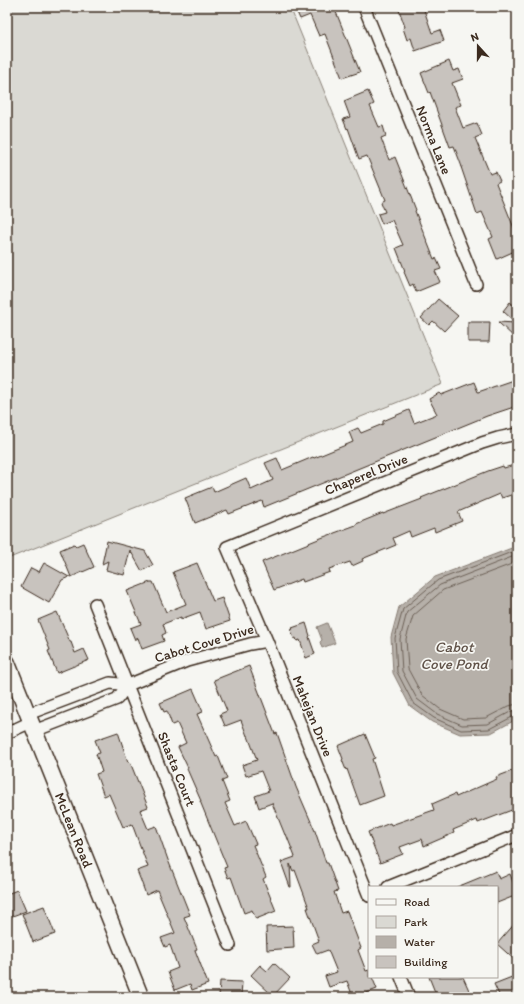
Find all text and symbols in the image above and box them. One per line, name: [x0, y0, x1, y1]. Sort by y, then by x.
north arrow: [458, 26, 498, 66]
text: N: [469, 30, 480, 45]
street label: Norma Lane: [412, 103, 455, 177]
street label: Chaperel Drive: [322, 450, 411, 499]
street label: Cabot Cove Drive: [152, 620, 256, 667]
water label: Cabot Cove Pond: [420, 638, 489, 673]
street label: Mahejan Drive: [289, 673, 337, 759]
street label: Shasta Court: [154, 729, 199, 809]
street label: McLean Road: [51, 790, 96, 871]
legend: [368, 886, 498, 978]
text: Road: [404, 895, 430, 909]
text: Park: [404, 915, 428, 929]
text: Water: [404, 935, 435, 949]
text: Building: [404, 955, 448, 969]

